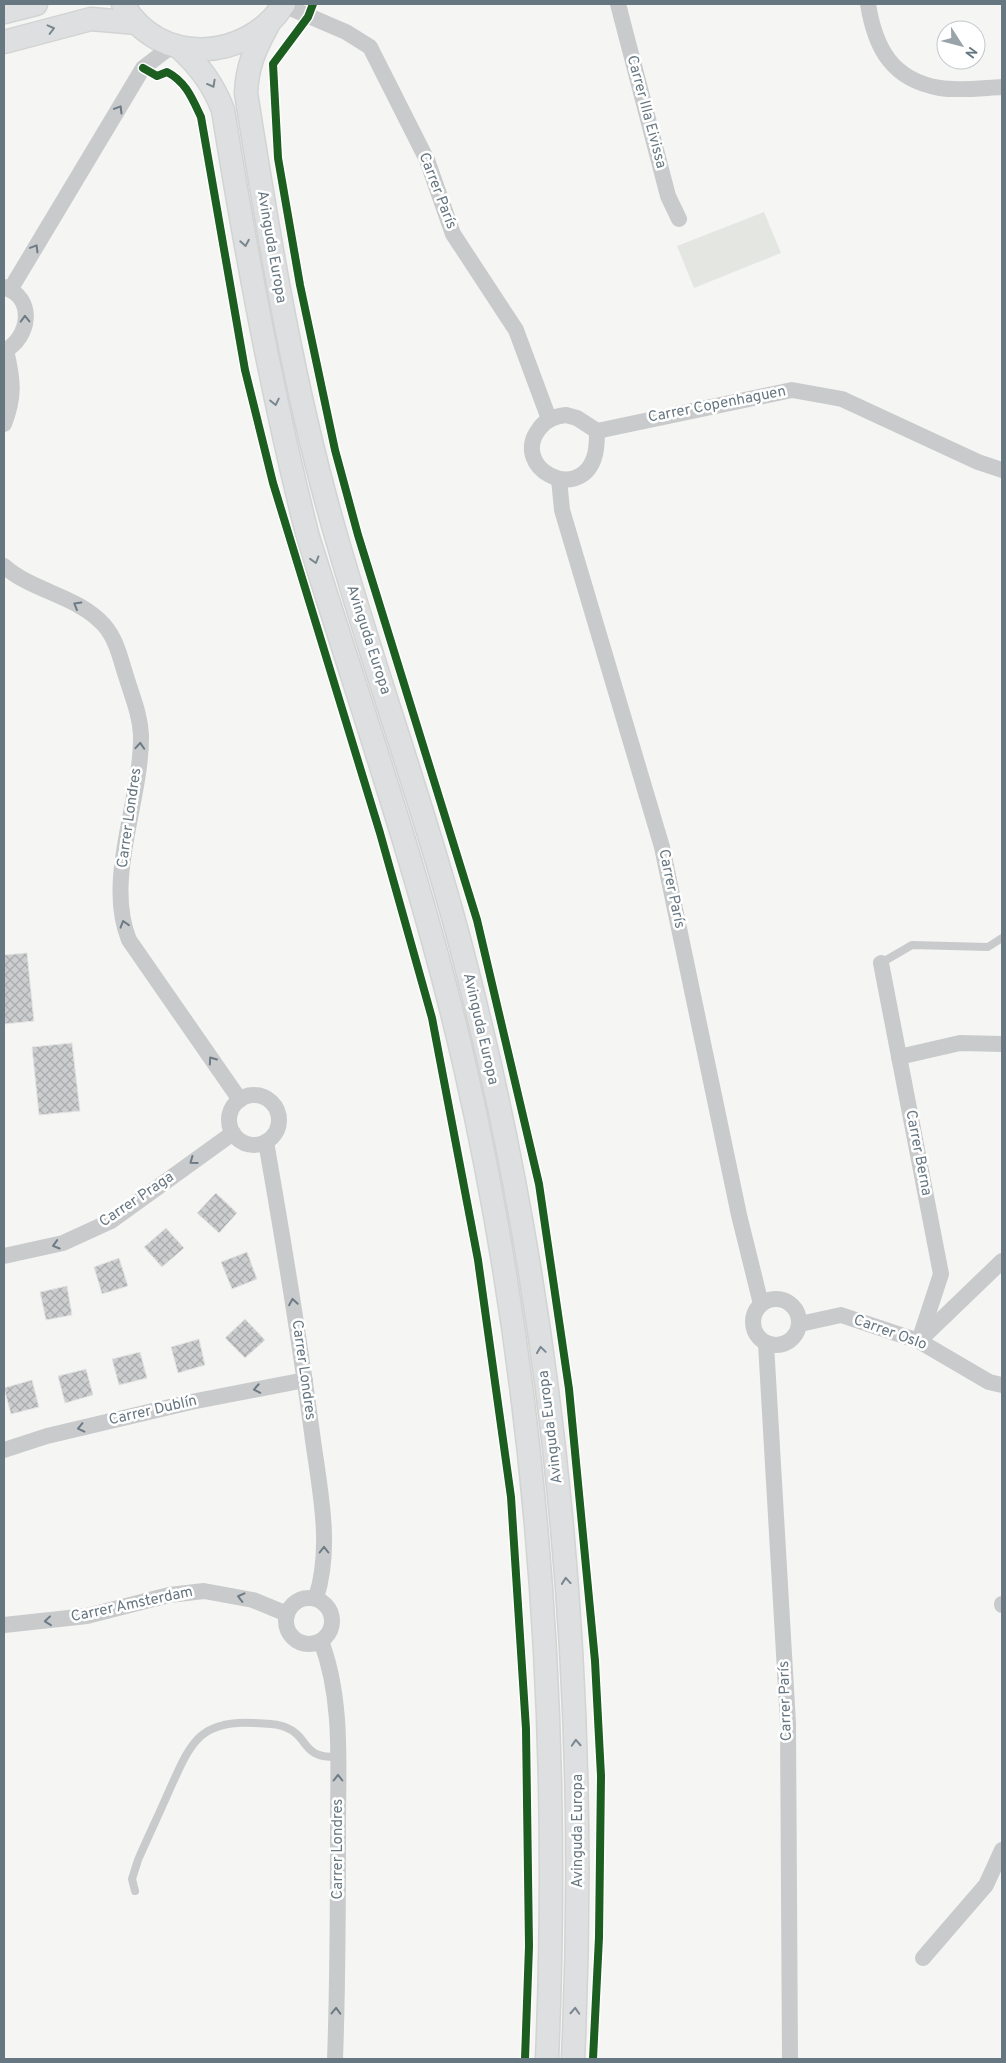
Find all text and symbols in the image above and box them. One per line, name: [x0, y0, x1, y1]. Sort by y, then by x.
north arrow: [936, 20, 986, 70]
one-way arrow: [46, 25, 54, 35]
text: N: [960, 43, 980, 61]
street label: Carrer Illa Eivissa: [622, 53, 670, 171]
one-way arrow: [205, 79, 215, 88]
one-way arrow: [112, 105, 122, 114]
street label: Carrer París: [414, 150, 460, 232]
street label: Avinguda Europa: [252, 189, 290, 305]
one-way arrow: [240, 238, 250, 247]
one-way arrow: [29, 245, 39, 254]
one-way arrow: [20, 315, 30, 323]
street label: Carrer Copenhaguen: [646, 382, 788, 428]
one-way arrow: [270, 398, 280, 407]
one-way arrow: [310, 555, 320, 563]
street label: Avinguda Europa: [341, 583, 395, 697]
one-way arrow: [73, 601, 82, 611]
one-way arrow: [134, 742, 145, 750]
street label: Carrer Londres: [114, 767, 146, 869]
street label: Carrer París: [653, 848, 689, 930]
one-way arrow: [119, 921, 129, 929]
street label: Avinguda Europa: [458, 971, 502, 1087]
one-way arrow: [209, 1056, 218, 1066]
street label: Carrer Berna: [900, 1109, 936, 1197]
one-way arrow: [190, 1155, 199, 1165]
street label: Carrer Praga: [96, 1168, 178, 1232]
one-way arrow: [52, 1240, 60, 1250]
one-way arrow: [288, 1298, 299, 1306]
street label: Carrer Oslo: [851, 1311, 929, 1355]
street label: Carrer Londres: [287, 1319, 319, 1421]
one-way arrow: [536, 1346, 547, 1354]
street label: Avinguda Europa: [535, 1369, 567, 1485]
one-way arrow: [253, 1383, 261, 1394]
street label: Carrer Dublín: [107, 1392, 199, 1430]
one-way arrow: [77, 1422, 86, 1433]
one-way arrow: [319, 1546, 329, 1554]
one-way arrow: [561, 1577, 572, 1585]
street label: Carrer Amsterdam: [69, 1583, 195, 1627]
one-way arrow: [237, 1592, 246, 1603]
one-way arrow: [44, 1615, 52, 1626]
street label: Carrer París: [775, 1660, 797, 1742]
one-way arrow: [571, 1739, 582, 1747]
one-way arrow: [333, 1774, 343, 1782]
street label: Avinguda Europa: [569, 1774, 588, 1888]
street label: Carrer Londres: [329, 1799, 348, 1899]
one-way arrow: [331, 2006, 341, 2014]
one-way arrow: [570, 2006, 581, 2014]

